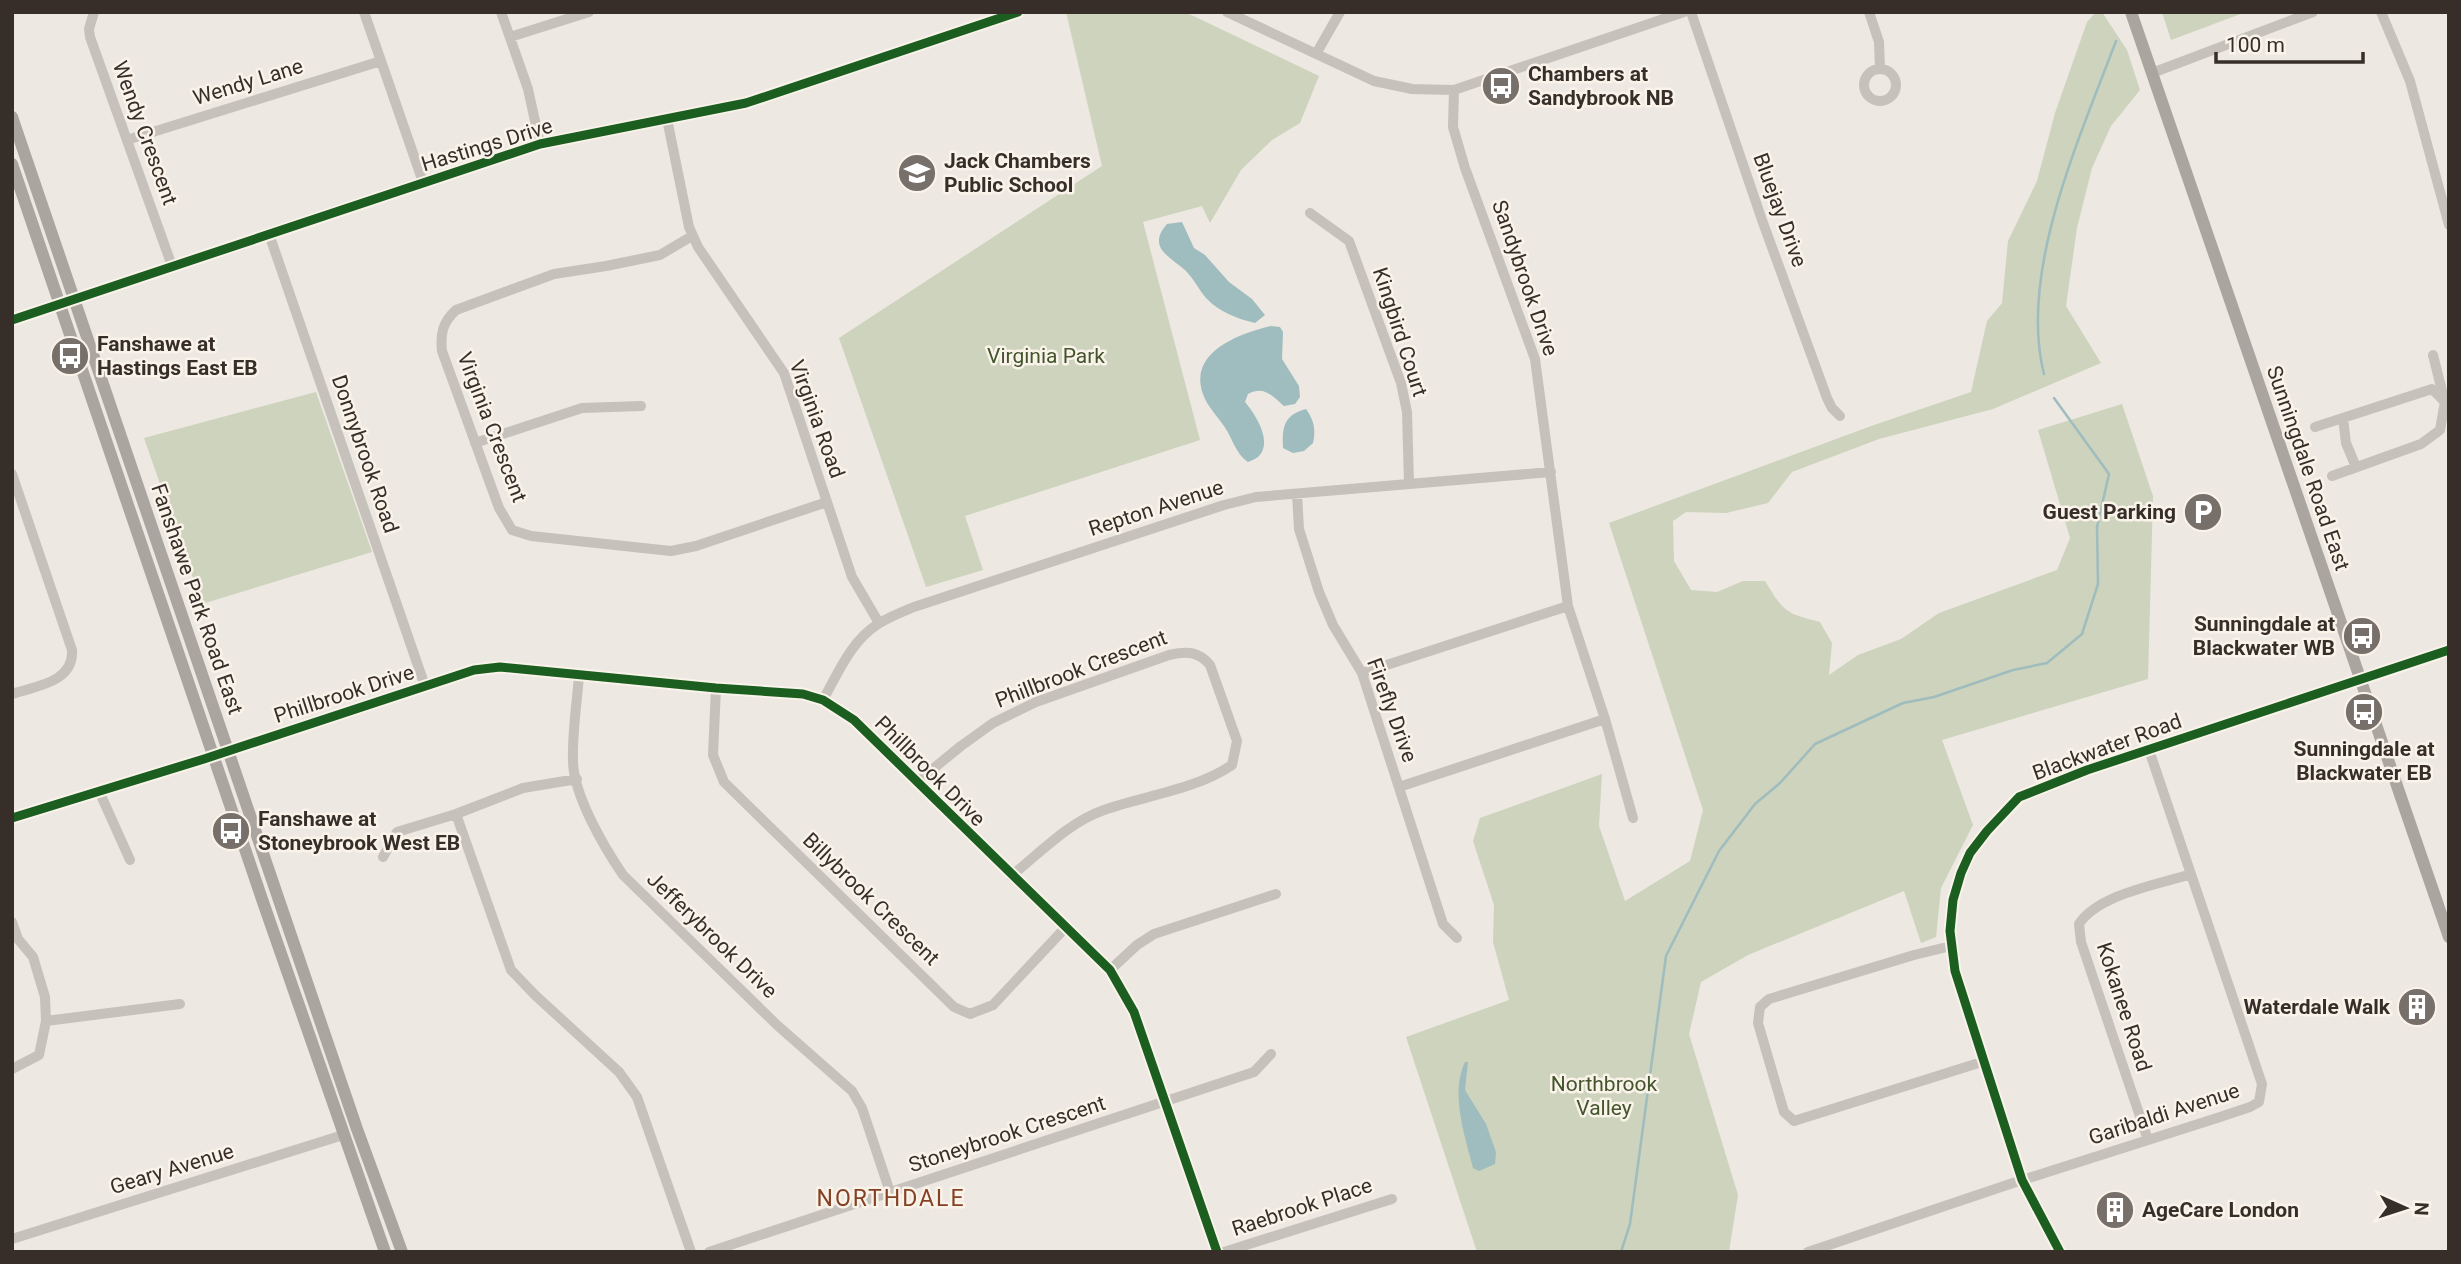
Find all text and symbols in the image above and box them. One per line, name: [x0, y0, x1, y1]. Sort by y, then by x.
scale bar: [2216, 21, 2363, 65]
text: 100 m: [2226, 33, 2285, 57]
street label: Wendy Lane: [190, 54, 306, 110]
street label: Wendy Crescent: [108, 58, 182, 208]
place label: Chambers at Sandybrook NB: [1528, 62, 1674, 110]
bus stop icon: Chambers at Sandybrook NB: [1480, 65, 1522, 107]
street label: Hastings Drive: [419, 114, 555, 176]
place label: Jack Chambers Public School: [944, 149, 1091, 197]
street label: Bluejay Drive: [1748, 150, 1812, 270]
school or university icon: Jack Chambers Public School: [896, 152, 938, 194]
street label: Sandybrook Drive: [1487, 197, 1563, 359]
street label: Kingbird Court: [1368, 264, 1432, 400]
place label: Fanshawe at Hastings East EB: [97, 332, 258, 380]
bus stop icon: Fanshawe at Hastings East EB: [49, 335, 91, 377]
park label: Virginia Park: [987, 344, 1105, 368]
street label: Virginia Crescent: [452, 349, 532, 506]
street label: Virginia Road: [785, 357, 849, 481]
street label: Sunningdale Road East: [2262, 362, 2354, 574]
street label: Donnybrook Road: [327, 372, 403, 536]
street label: Repton Avenue: [1086, 475, 1226, 541]
street label: Fanshawe Park Road East: [146, 481, 248, 718]
parking icon: Guest Parking: [2182, 491, 2224, 533]
place label: Guest Parking: [2043, 500, 2176, 524]
place label: Sunningdale at Blackwater WB: [2193, 612, 2335, 660]
bus stop icon: Sunningdale at Blackwater WB: [2341, 615, 2383, 657]
street label: Phillbrook Crescent: [992, 625, 1170, 713]
street label: Firefly Drive: [1362, 655, 1422, 765]
street label: Phillbrook Drive: [271, 660, 417, 728]
bus stop icon: Sunningdale at Blackwater EB: [2343, 691, 2385, 733]
street label: Blackwater Road: [2029, 709, 2185, 785]
street label: Phillbrook Drive: [870, 711, 990, 831]
place label: Sunningdale at Blackwater EB: [2293, 737, 2435, 785]
place label: Fanshawe at Stoneybrook West EB: [258, 807, 460, 855]
bus stop icon: Fanshawe at Stoneybrook West EB: [210, 810, 252, 852]
street label: Billybrook Crescent: [798, 828, 944, 970]
street label: Jefferybrook Drive: [642, 867, 782, 1003]
street label: Kokanee Road: [2092, 939, 2156, 1075]
building icon: Waterdale Walk: [2396, 986, 2438, 1028]
place label: Waterdale Walk: [2244, 995, 2391, 1019]
park label: Northbrook Valley: [1551, 1072, 1658, 1120]
street label: Garibaldi Avenue: [2086, 1078, 2242, 1150]
street label: Stoneybrook Crescent: [906, 1091, 1108, 1177]
street label: Geary Avenue: [107, 1139, 237, 1199]
street label: Raebrook Place: [1229, 1173, 1375, 1241]
north arrow: [2370, 1173, 2440, 1243]
district label: NORTHDALE: [817, 1185, 965, 1212]
building icon: AgeCare London: [2094, 1189, 2136, 1231]
place label: AgeCare London: [2142, 1198, 2299, 1222]
text: N: [2410, 1202, 2433, 1216]

